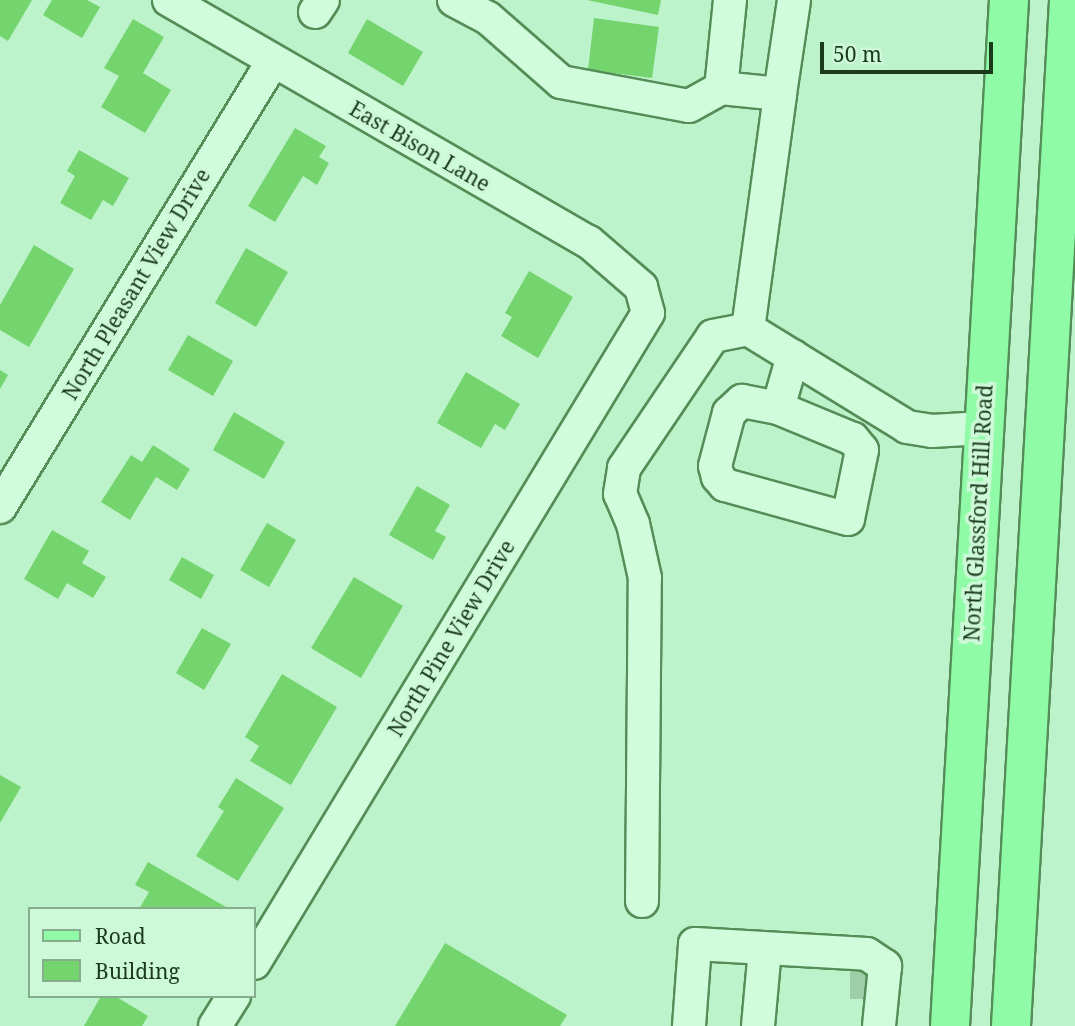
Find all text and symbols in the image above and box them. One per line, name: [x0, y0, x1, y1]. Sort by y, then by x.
scale bar: [823, 28, 996, 72]
text: 50 m: [833, 40, 882, 68]
street label: East Bison Lane: [345, 96, 495, 196]
street label: North Pleasant View Drive: [57, 164, 215, 404]
street label: North Glassford Hill Road: [959, 384, 997, 642]
street label: North Pine View Drive: [382, 535, 520, 741]
legend: [28, 907, 256, 998]
text: Road: [95, 922, 146, 950]
text: Building: [95, 957, 180, 985]

